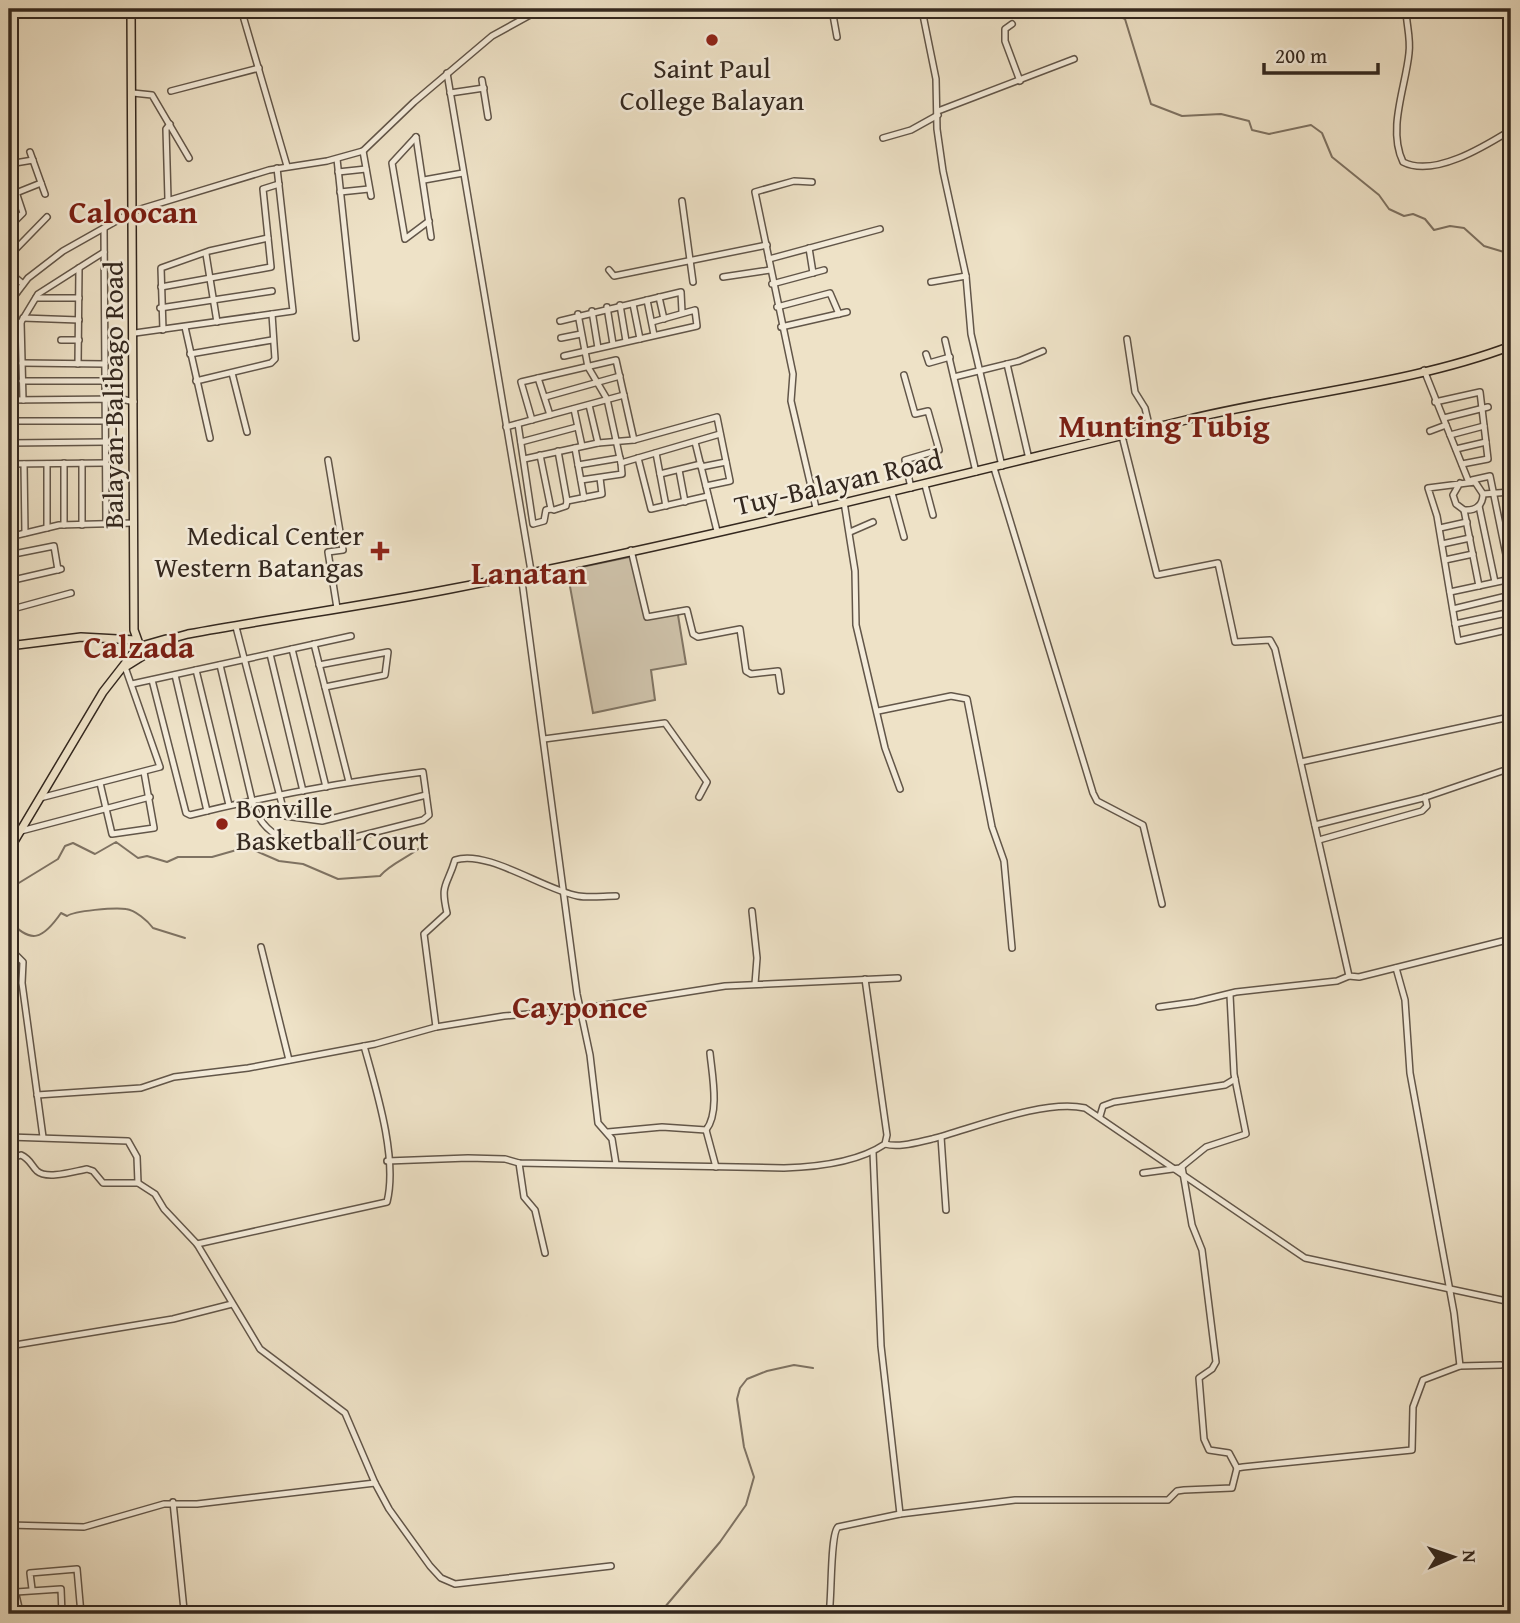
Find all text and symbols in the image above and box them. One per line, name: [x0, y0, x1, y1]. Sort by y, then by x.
marker: Saint Paul College Balayan: [704, 32, 720, 48]
scale bar: [1264, 32, 1378, 76]
text: 200 m: [1275, 40, 1327, 71]
place label: Saint Paul College Balayan: [620, 47, 804, 120]
district label: Caloocan: [69, 188, 197, 235]
street label: Balayan-Balibago Road: [92, 261, 133, 529]
district label: Munting Tubig: [1058, 402, 1270, 449]
street label: Tuy-Balayan Road: [730, 438, 946, 525]
place label: Medical Center Western Batangas: [154, 514, 364, 587]
marker: Medical Center Western Batangas: [370, 541, 390, 561]
district label: Lanatan: [471, 549, 587, 596]
district label: Calzada: [84, 623, 195, 670]
place label: Bonville Basketball Court: [236, 787, 429, 860]
marker: Bonville Basketball Court: [214, 816, 230, 832]
district label: Cayponce: [512, 983, 648, 1030]
north arrow: [1418, 1522, 1488, 1592]
text: N: [1456, 1550, 1484, 1564]

